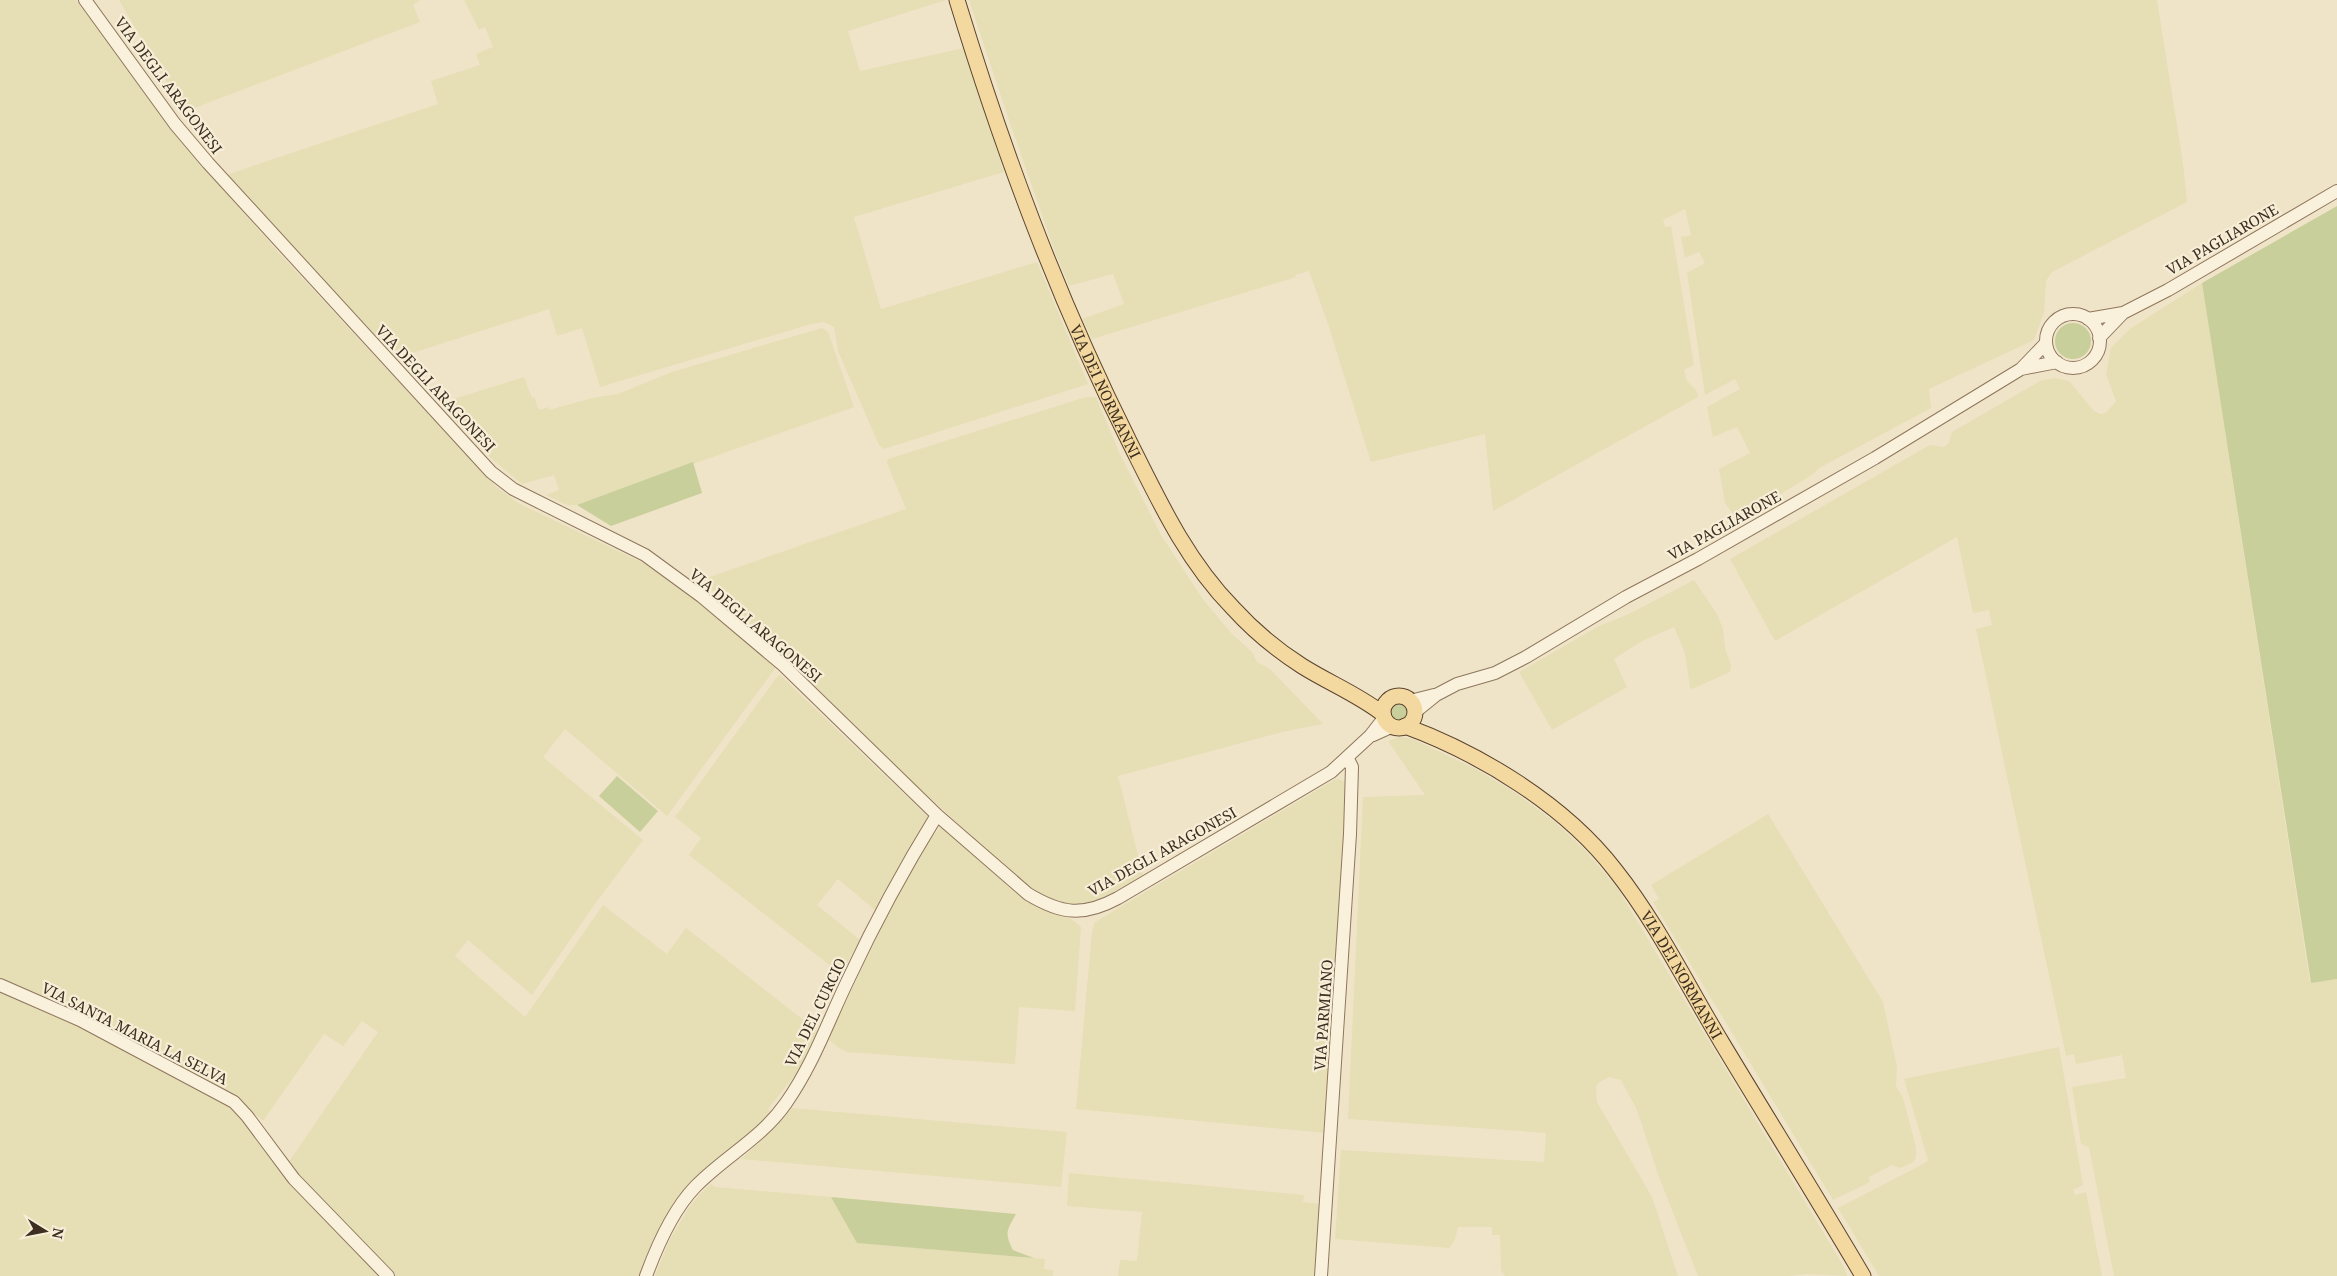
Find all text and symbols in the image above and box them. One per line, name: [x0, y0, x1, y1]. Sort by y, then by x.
street label: VIA DEGLI ARAGONESI: [111, 12, 227, 158]
street label: VIA PAGLIARONE: [2162, 199, 2282, 279]
street label: VIA DEGLI ARAGONESI: [372, 320, 500, 456]
street label: VIA DEI NORMANNI: [1066, 321, 1146, 461]
street label: VIA PAGLIARONE: [1664, 486, 1784, 564]
street label: VIA DEGLI ARAGONESI: [686, 564, 826, 686]
street label: VIA DEGLI ARAGONESI: [1084, 802, 1240, 900]
street label: VIA DEI NORMANNI: [1637, 907, 1727, 1042]
street label: VIA DEL CURCIO: [780, 954, 850, 1070]
street label: VIA PARMIANO: [1309, 959, 1337, 1071]
street label: VIA SANTA MARIA LA SELVA: [38, 977, 232, 1089]
north arrow: [20, 1206, 70, 1256]
text: N: [48, 1226, 69, 1240]

